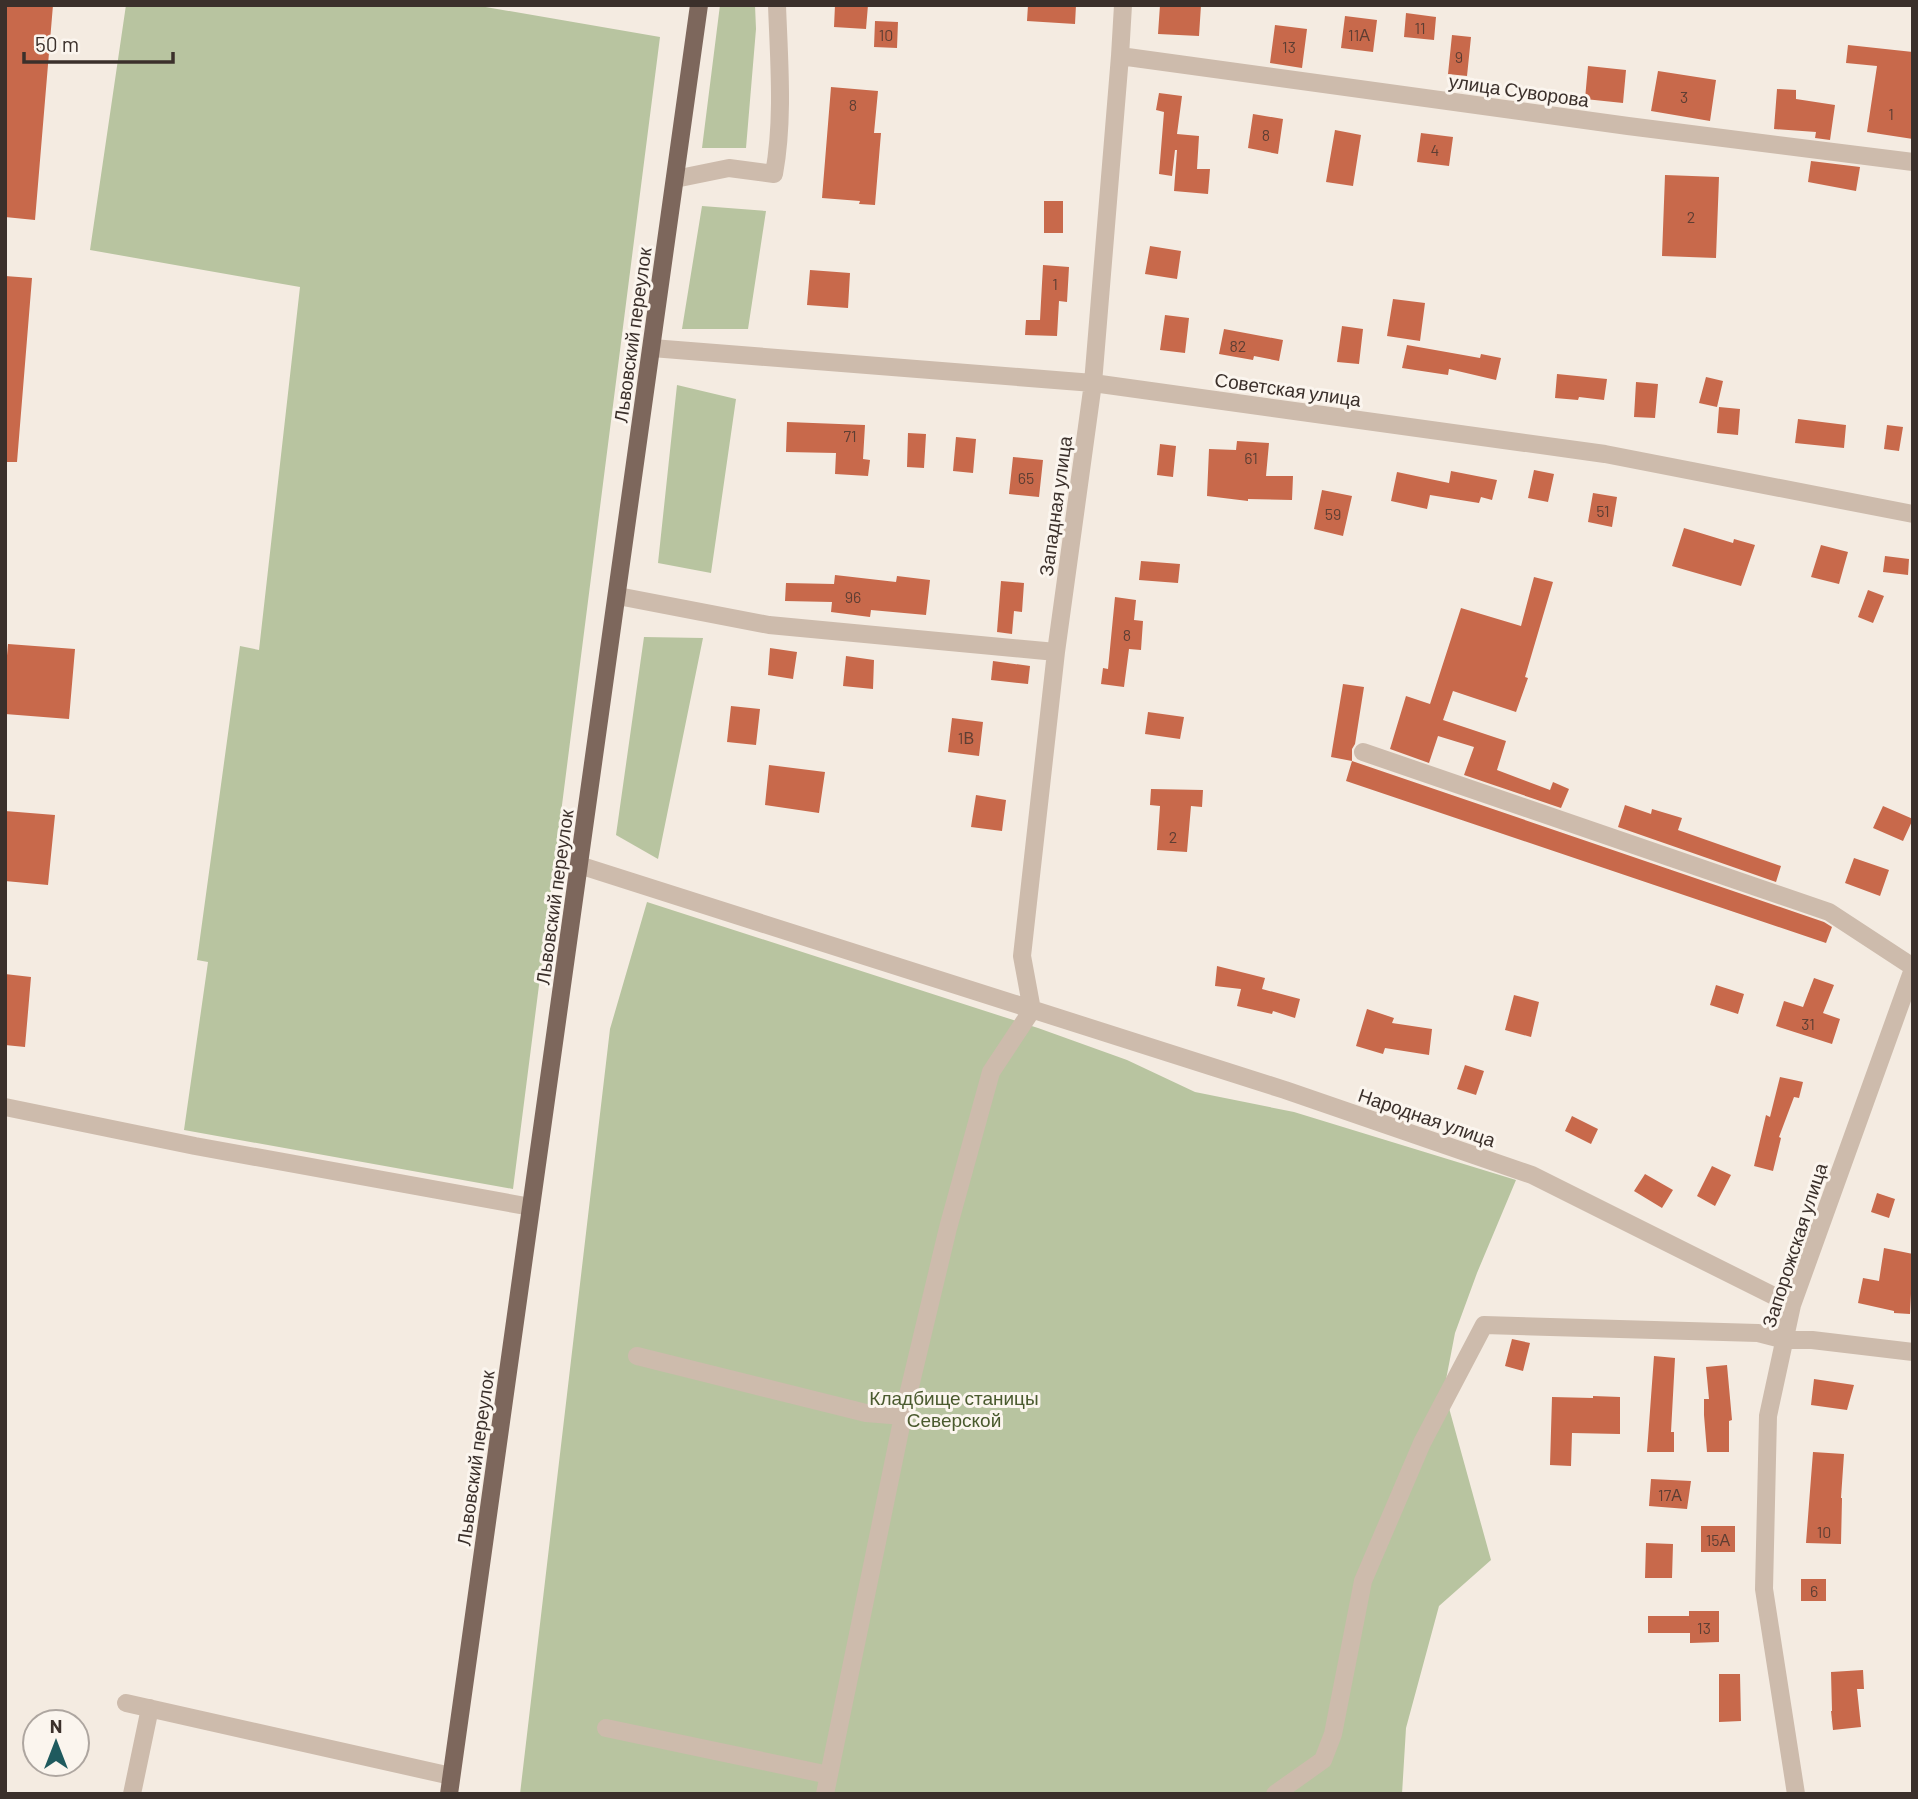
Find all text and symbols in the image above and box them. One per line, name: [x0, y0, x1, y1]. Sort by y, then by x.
house number: 11: [1414, 18, 1426, 37]
scale bar: [24, 21, 173, 65]
house number: 10: [879, 25, 893, 44]
house number: 11А: [1348, 25, 1370, 44]
text: 50 m: [35, 31, 79, 56]
house number: 13: [1282, 37, 1296, 56]
house number: 9: [1455, 47, 1463, 66]
street label: улица Суворова: [1447, 69, 1591, 111]
house number: 3: [1680, 87, 1688, 106]
house number: 8: [849, 95, 857, 114]
house number: 1: [1888, 104, 1894, 123]
house number: 8: [1262, 125, 1270, 144]
house number: 4: [1431, 140, 1439, 159]
house number: 2: [1687, 207, 1695, 226]
street label: Львовский переулок: [608, 245, 656, 424]
house number: 1: [1052, 274, 1058, 293]
house number: 82: [1230, 336, 1246, 355]
street label: Советская улица: [1213, 367, 1363, 411]
house number: 71: [843, 426, 857, 445]
street label: Западная улица: [1034, 434, 1076, 578]
house number: 61: [1244, 448, 1258, 467]
house number: 65: [1018, 468, 1034, 487]
house number: 51: [1596, 501, 1610, 520]
house number: 59: [1325, 504, 1341, 523]
house number: 96: [845, 587, 861, 606]
house number: 8: [1123, 625, 1131, 644]
house number: 1В: [958, 728, 974, 747]
street label: Львовский переулок: [530, 807, 578, 986]
house number: 2: [1169, 827, 1177, 846]
house number: 31: [1801, 1014, 1815, 1033]
street label: Народная улица: [1355, 1083, 1499, 1151]
street label: Запорожская улица: [1757, 1159, 1832, 1330]
street label: Львовский переулок: [451, 1368, 499, 1547]
park label: Кладбище станицы Северской: [869, 1386, 1039, 1431]
house number: 17А: [1658, 1485, 1682, 1504]
house number: 10: [1817, 1522, 1831, 1541]
house number: 15А: [1706, 1530, 1731, 1549]
house number: 6: [1810, 1581, 1818, 1600]
house number: 13: [1697, 1618, 1711, 1637]
north arrow: [21, 1708, 91, 1778]
text: N: [50, 1714, 62, 1737]

